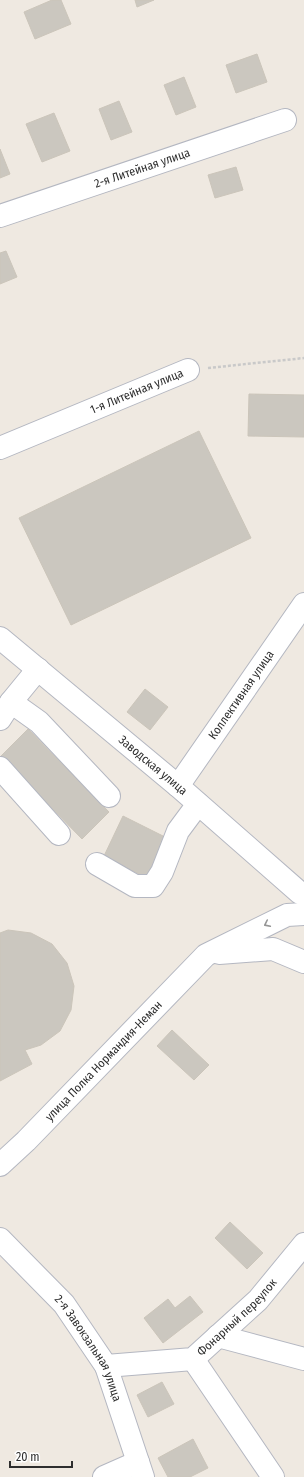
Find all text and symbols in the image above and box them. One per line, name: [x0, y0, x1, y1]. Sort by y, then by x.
street label: 2-я Литейная улица: [93, 145, 192, 191]
street label: 1-я Литейная улица: [88, 366, 185, 417]
street label: Коллективная улица: [206, 648, 277, 742]
street label: Заводская улица: [116, 733, 190, 798]
one-way arrow: [264, 920, 272, 927]
street label: улица Полка Нормандия-Неман: [42, 998, 165, 1124]
street label: Фонарный переулок: [194, 1275, 280, 1359]
street label: 2-я Завокзальная улица: [52, 1292, 124, 1403]
scale bar: [10, 1443, 72, 1469]
text: 20 m: [16, 1450, 40, 1464]

